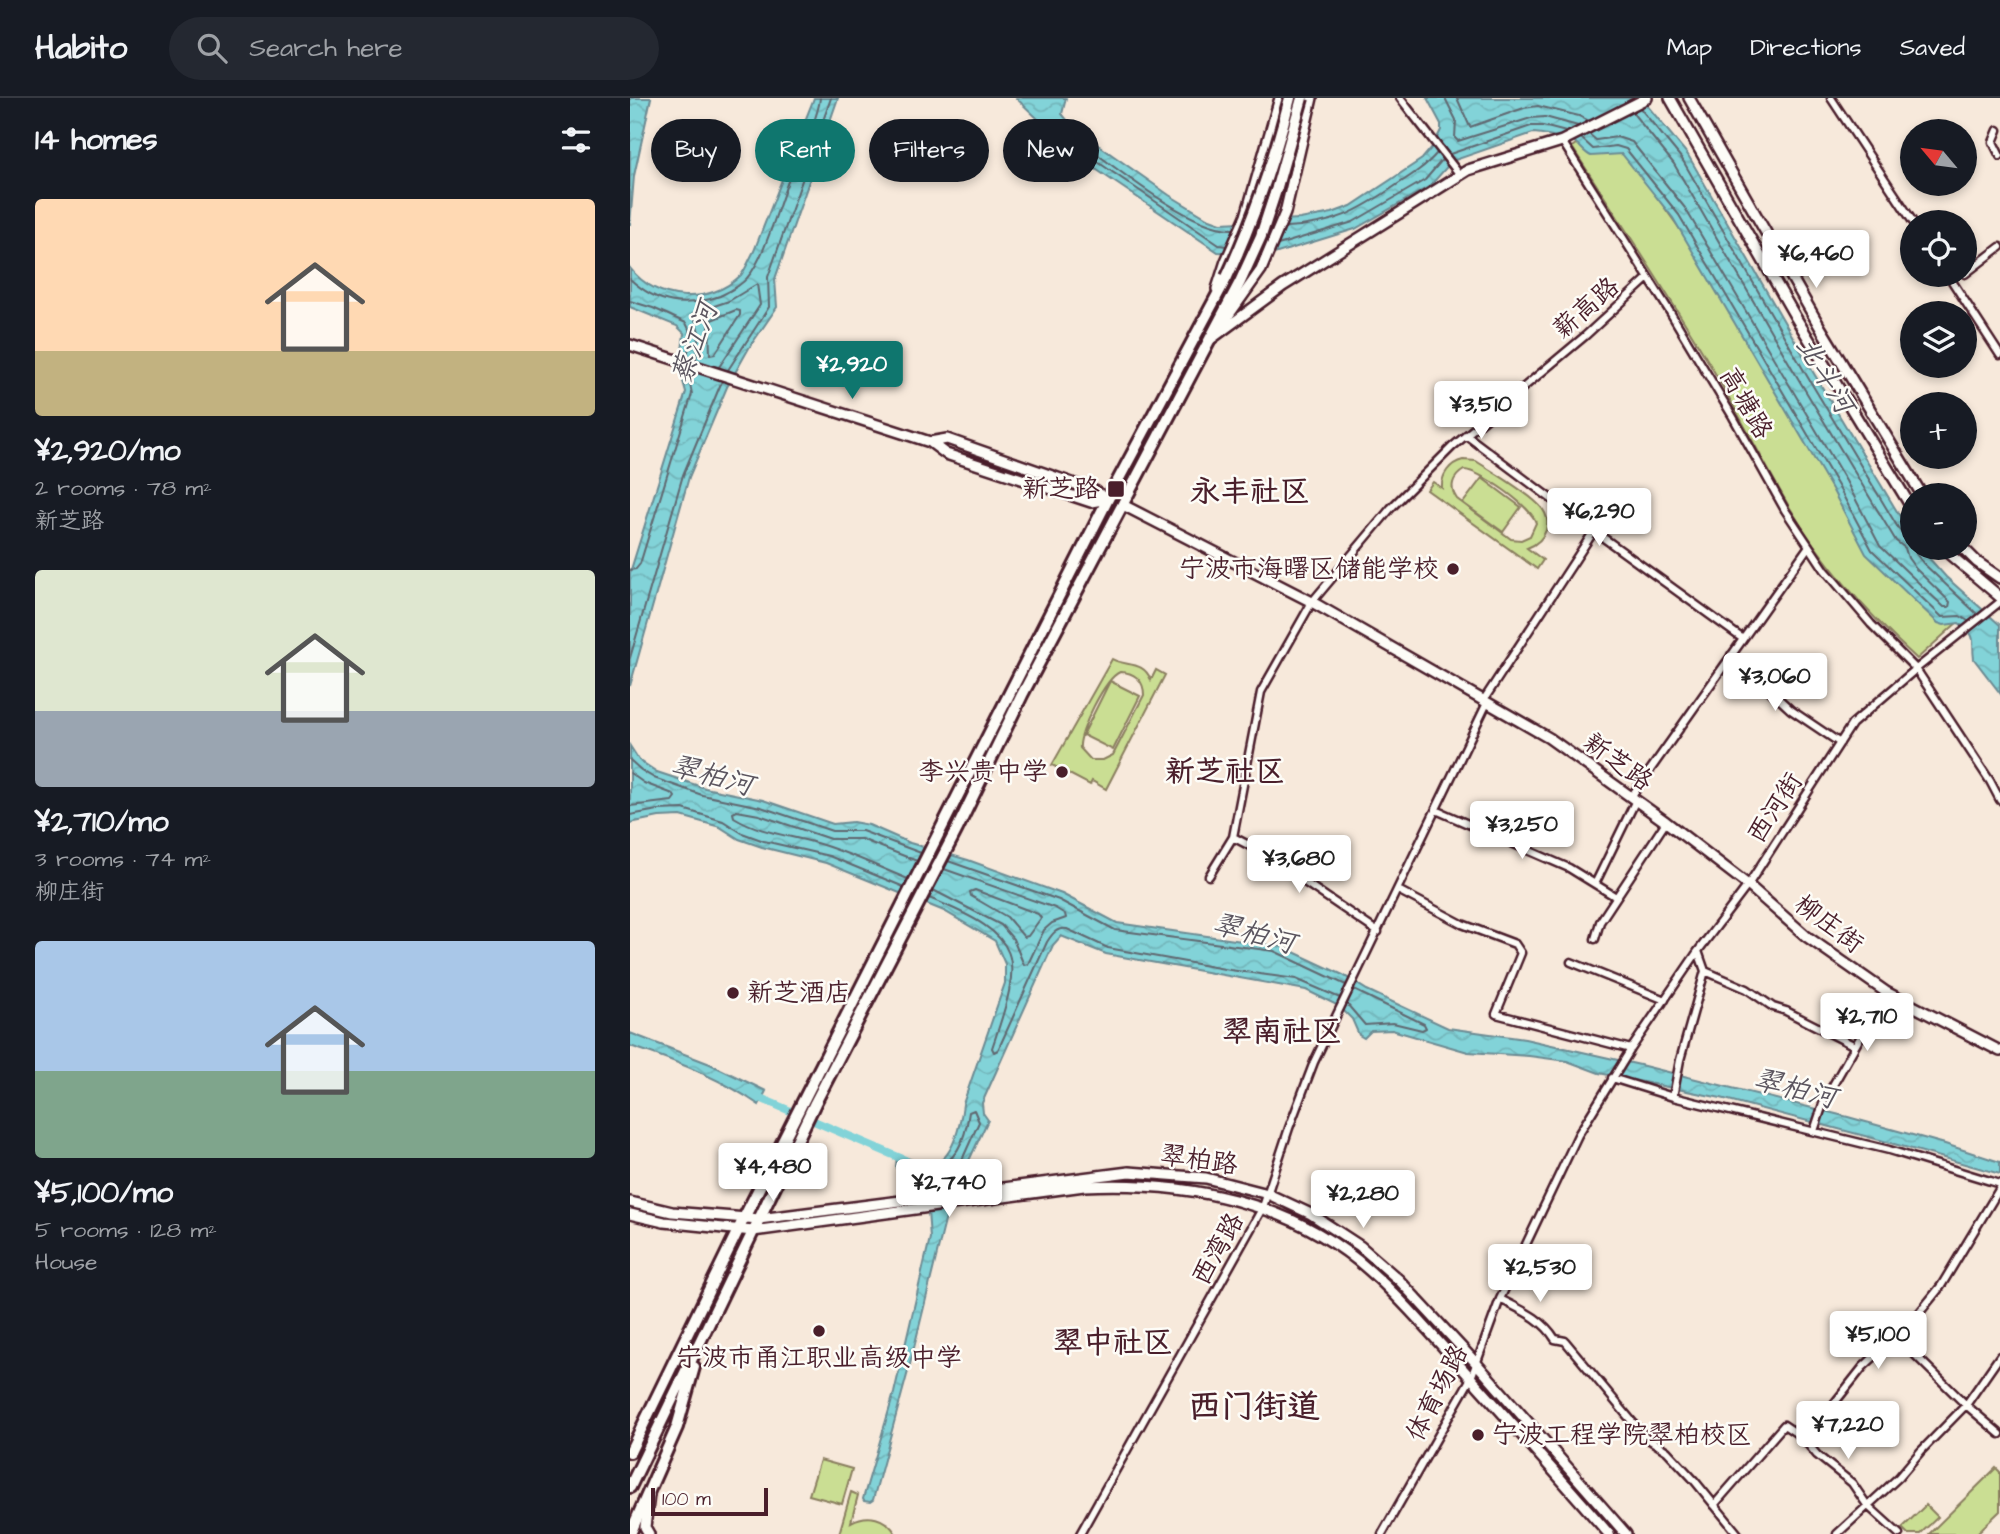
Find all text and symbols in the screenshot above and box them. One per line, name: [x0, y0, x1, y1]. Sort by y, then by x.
search box: [169, 17, 659, 80]
text: Habito: [35, 25, 127, 71]
icon: search: [193, 29, 231, 67]
text: Search here: [249, 30, 403, 66]
text: Map: [1667, 31, 1712, 65]
text: Directions: [1750, 31, 1862, 65]
text: Saved: [1900, 31, 1965, 65]
text: 14 homes: [35, 119, 158, 161]
chip: Buy: [651, 119, 741, 182]
chip: Rent: [755, 119, 855, 182]
chip: Filters: [869, 119, 989, 182]
chip: New: [1003, 119, 1099, 182]
north arrow: [1900, 119, 1978, 196]
map controls: [1900, 119, 1977, 560]
icon: filters: [557, 121, 595, 159]
button: locate: [1900, 210, 1977, 287]
pin: ¥6,460: [1759, 230, 1873, 290]
text: ¥6,460: [1778, 237, 1854, 269]
icon: home: [252, 244, 378, 370]
street label: 薪高路: [1545, 269, 1627, 347]
water label: 蔡江河: [662, 293, 729, 389]
button: layers: [1900, 301, 1977, 378]
water label: 北斗河: [1787, 329, 1865, 424]
pin: ¥2,920: [795, 342, 909, 401]
text: ¥2,920: [817, 348, 887, 380]
street label: 高塘路: [1711, 360, 1781, 446]
pin: ¥3,510: [1424, 382, 1538, 441]
text: ¥3,510: [1450, 388, 1512, 420]
button: +: [1900, 392, 1977, 469]
text: ¥2,920/mo: [35, 430, 181, 472]
place label: 新芝路: [1022, 471, 1100, 507]
district label: 永丰社区: [1190, 471, 1310, 513]
text: 2 rooms · 78 m²: [35, 472, 212, 504]
marker: 新芝路: [1106, 479, 1126, 499]
button: −: [1900, 483, 1977, 560]
pin: ¥6,290: [1542, 489, 1656, 548]
text: ¥6,290: [1563, 495, 1635, 527]
text: 新芝路: [35, 505, 104, 537]
place label: 宁波市海曙区储能学校: [1179, 551, 1439, 587]
marker: 宁波市海曙区储能学校: [1445, 561, 1461, 577]
icon: home: [252, 615, 378, 741]
pin: ¥3,060: [1718, 654, 1832, 713]
text: ¥3,060: [1739, 660, 1811, 692]
street label: 新芝路: [1576, 725, 1660, 799]
water label: 翠柏河: [666, 746, 761, 807]
district label: 新芝社区: [1165, 751, 1285, 793]
place label: 李兴贵中学: [918, 754, 1048, 790]
marker: 李兴贵中学: [1054, 764, 1070, 780]
street label: 西河街: [1739, 765, 1811, 851]
text: ¥2,710/mo: [35, 801, 169, 843]
pin: ¥3,250: [1465, 802, 1579, 861]
text: ¥3,250: [1486, 808, 1558, 840]
pin: ¥3,680: [1242, 836, 1356, 895]
text: ¥3,680: [1263, 842, 1335, 874]
text: 3 rooms · 74 m²: [35, 843, 211, 875]
text: 柳庄街: [35, 876, 104, 908]
street label: 柳庄街: [1787, 886, 1871, 962]
water label: 翠柏河: [1208, 904, 1303, 965]
place label: 新芝酒店: [747, 975, 851, 1011]
marker: 新芝酒店: [725, 985, 741, 1001]
icon: home: [252, 987, 378, 1113]
pin: ¥2,710: [1810, 993, 1924, 1053]
text: ¥2,710: [1836, 1000, 1898, 1032]
district label: 翠南社区: [1222, 1011, 1342, 1053]
water label: 翠柏河: [1750, 1060, 1844, 1119]
street label: 翠柏路: [1158, 1137, 1240, 1183]
pin: ¥4,480: [716, 1144, 830, 1203]
text: ¥4,480: [734, 1150, 812, 1182]
pin: ¥2,740: [892, 1160, 1006, 1219]
text: ¥2,740: [912, 1166, 986, 1198]
pin: ¥2,280: [1306, 1170, 1420, 1230]
text: ¥5,100/mo: [35, 1172, 173, 1214]
text: ¥2,280: [1327, 1177, 1399, 1209]
street label: 西湾路: [1183, 1206, 1253, 1292]
text: 5 rooms · 128 m²: [35, 1214, 217, 1246]
pin: ¥2,530: [1483, 1244, 1597, 1304]
text: House: [35, 1246, 98, 1278]
text: ¥2,530: [1504, 1251, 1576, 1283]
pin: ¥5,100: [1821, 1312, 1935, 1371]
text: ¥5,100: [1846, 1318, 1910, 1350]
district label: 翠中社区: [1053, 1322, 1173, 1364]
marker: 宁波市甬江职业高级中学: [811, 1323, 827, 1339]
street label: 体育场路: [1397, 1338, 1477, 1448]
place label: 宁波市甬江职业高级中学: [676, 1340, 962, 1376]
district label: 西门街道: [1188, 1384, 1320, 1430]
pin: ¥7,220: [1791, 1402, 1905, 1461]
text: ¥7,220: [1812, 1408, 1884, 1440]
place label: 宁波工程学院翠柏校区: [1492, 1417, 1752, 1453]
marker: 宁波工程学院翠柏校区: [1470, 1427, 1486, 1443]
scale bar: [651, 1485, 768, 1517]
text: 100 m: [662, 1486, 711, 1513]

